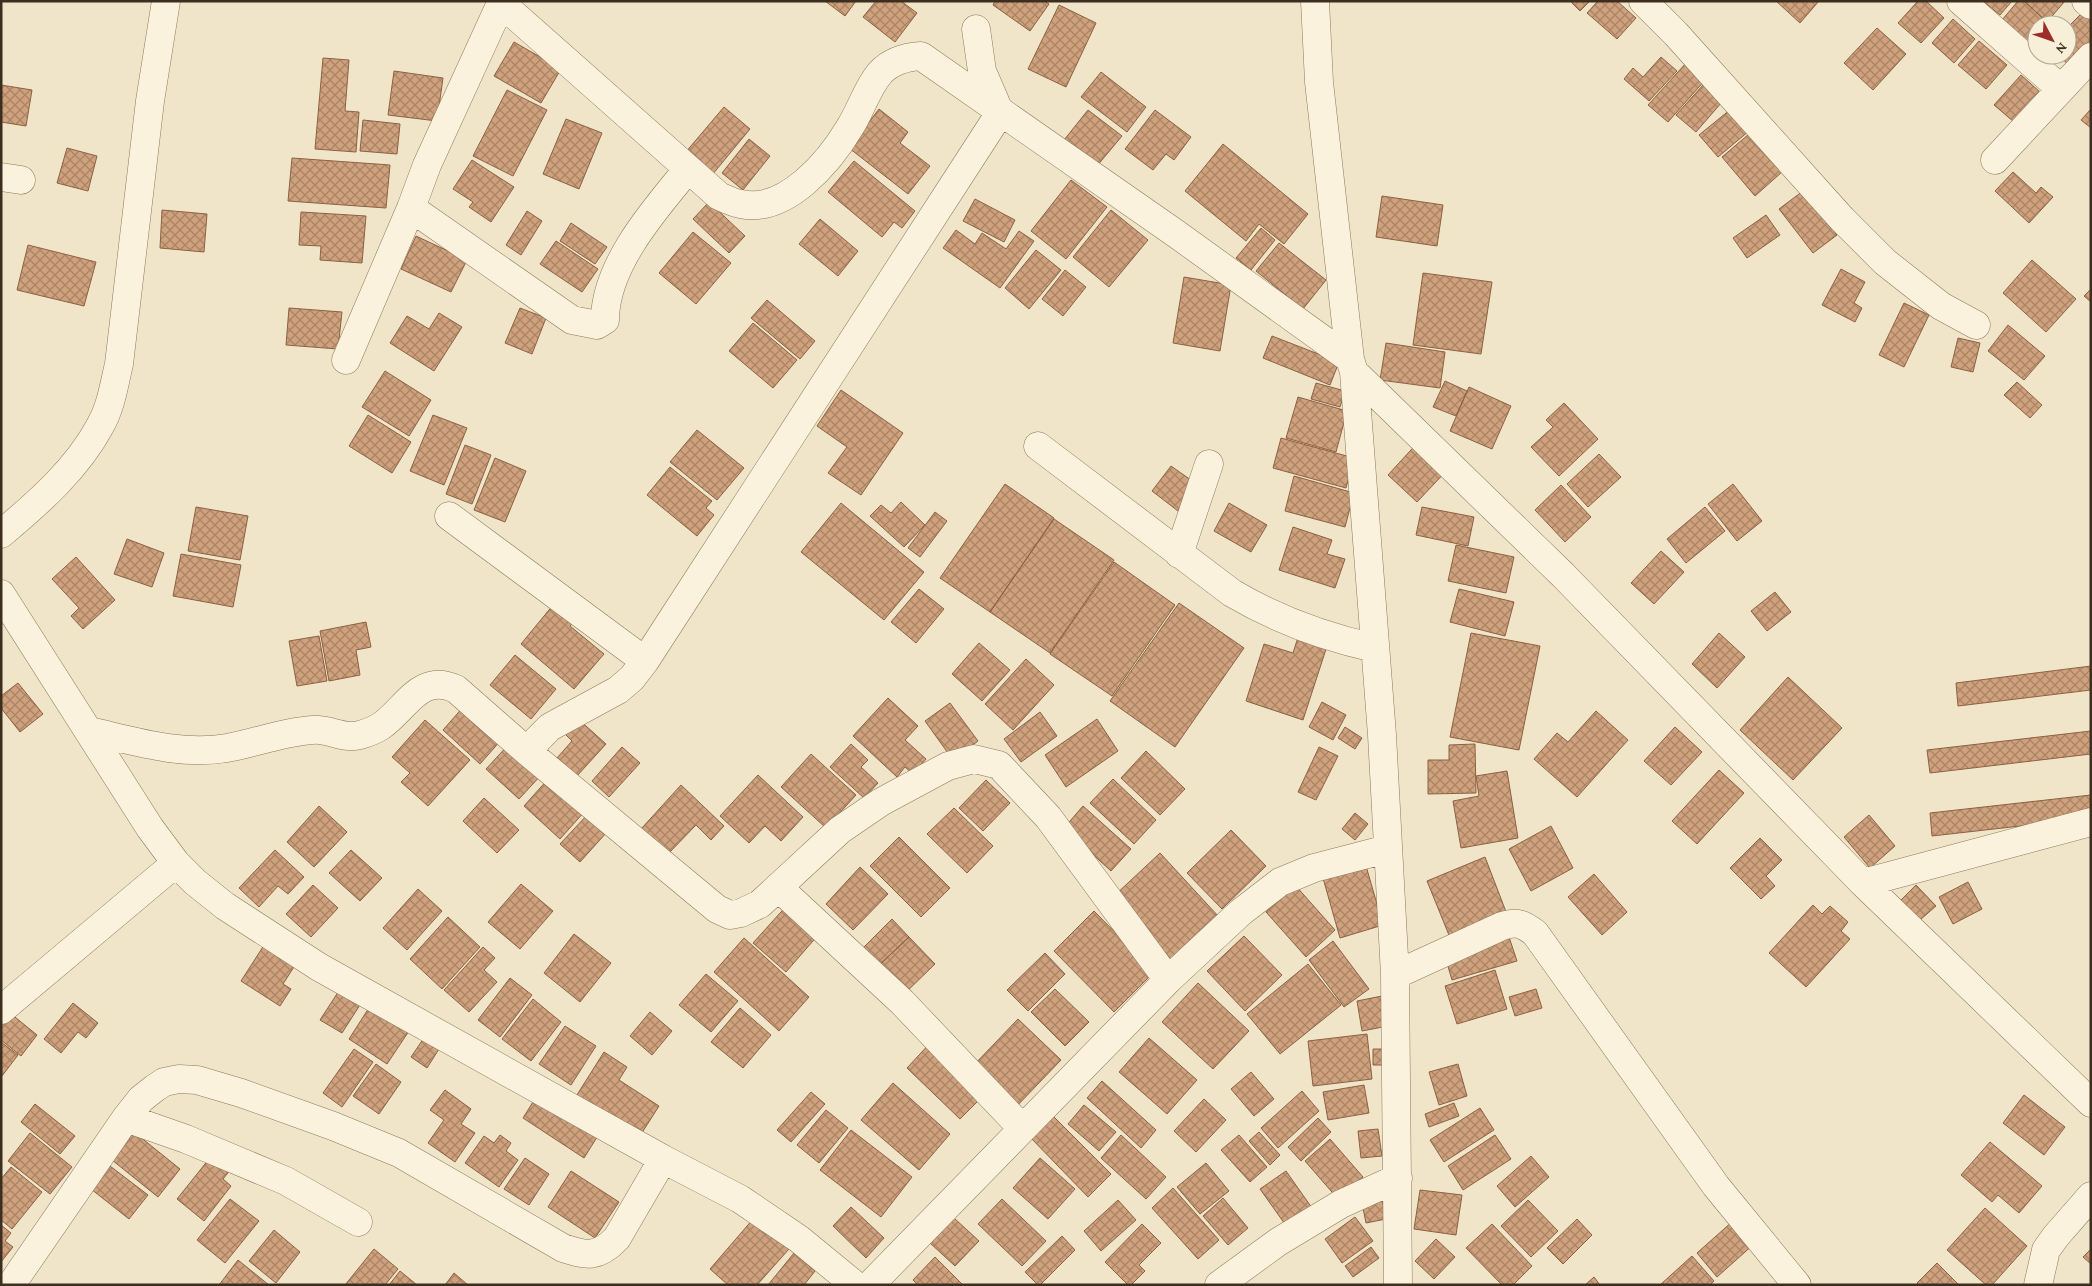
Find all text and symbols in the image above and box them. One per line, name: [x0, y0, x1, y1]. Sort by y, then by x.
north arrow: [2027, 15, 2077, 65]
text: N: [2052, 40, 2071, 58]

